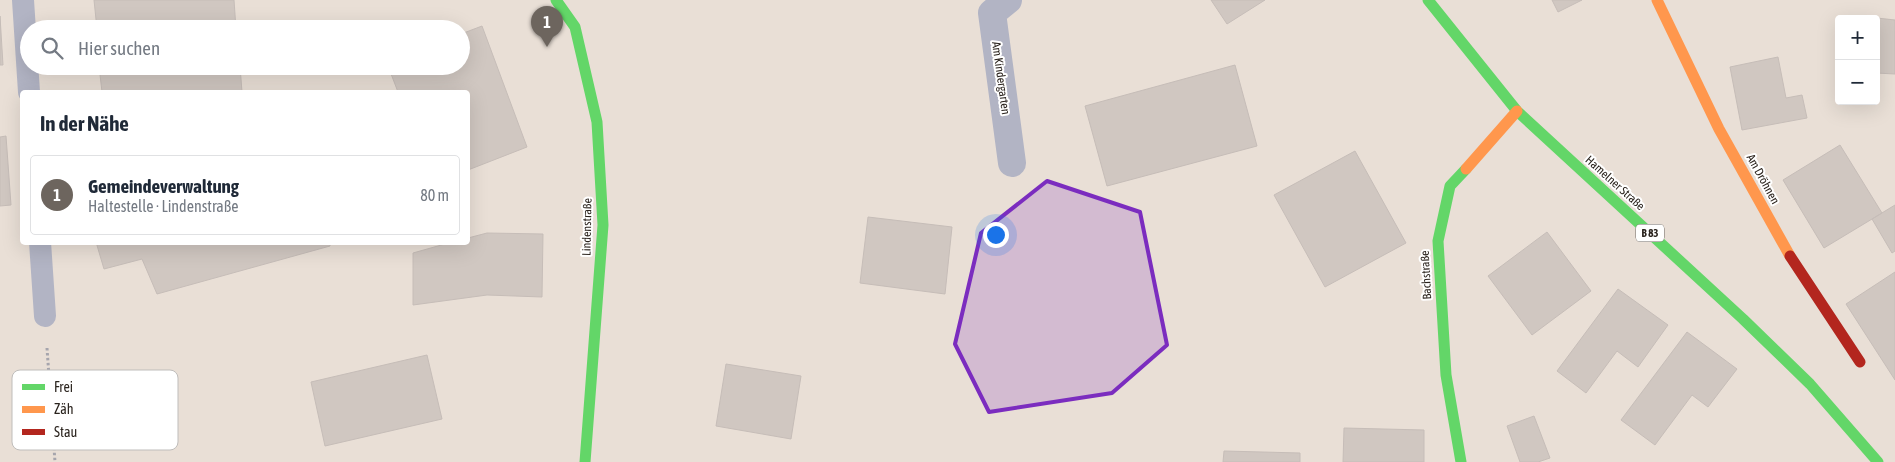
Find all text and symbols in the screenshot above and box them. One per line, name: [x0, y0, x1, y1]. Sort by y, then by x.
pin: 1: [531, 6, 563, 47]
map controls: [1835, 15, 1880, 105]
button: +: [1835, 15, 1880, 60]
search box: [20, 20, 470, 75]
icon: search: [38, 34, 66, 62]
text: Hier suchen: [78, 37, 160, 59]
street label: Am Kindergarten: [989, 41, 1013, 115]
button: −: [1835, 60, 1880, 105]
text: In der Nähe: [40, 111, 129, 135]
street label: Am Dröhnen: [1744, 152, 1782, 206]
street label: Hamelner Straße: [1583, 153, 1647, 213]
text: Gemeindeverwaltung: [88, 175, 239, 197]
text: 1: [53, 186, 61, 204]
text: 80 m: [420, 186, 449, 204]
text: Haltestelle · Lindenstraße: [88, 197, 239, 215]
street label: Lindenstraße: [579, 198, 595, 256]
your location: [983, 222, 1009, 248]
road number: B 83: [1636, 224, 1664, 242]
street label: Bachstraße: [1418, 250, 1434, 300]
legend: [12, 370, 178, 450]
text: Frei: [54, 379, 73, 395]
text: Zäh: [54, 401, 74, 417]
text: Stau: [54, 424, 77, 440]

